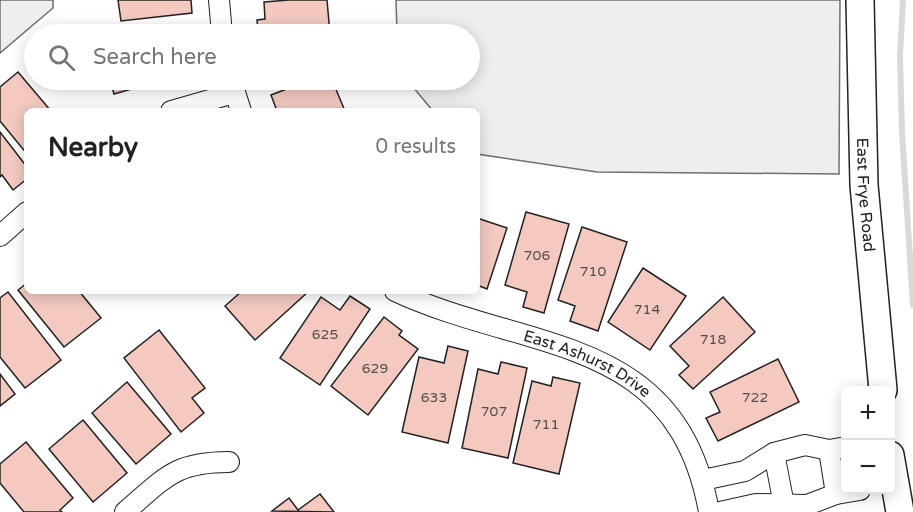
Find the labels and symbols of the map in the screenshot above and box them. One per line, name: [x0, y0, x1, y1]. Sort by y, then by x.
street label: East Frye Road: [852, 138, 879, 253]
house number: 706: [524, 247, 550, 264]
house number: 710: [580, 263, 606, 280]
house number: 714: [634, 301, 660, 318]
house number: 625: [312, 326, 338, 343]
street label: East Ashurst Drive: [521, 326, 655, 402]
house number: 718: [700, 331, 726, 348]
house number: 629: [362, 360, 388, 377]
house number: 633: [421, 389, 447, 406]
house number: 722: [742, 389, 768, 406]
house number: 707: [481, 403, 507, 420]
house number: 711: [533, 416, 559, 433]

